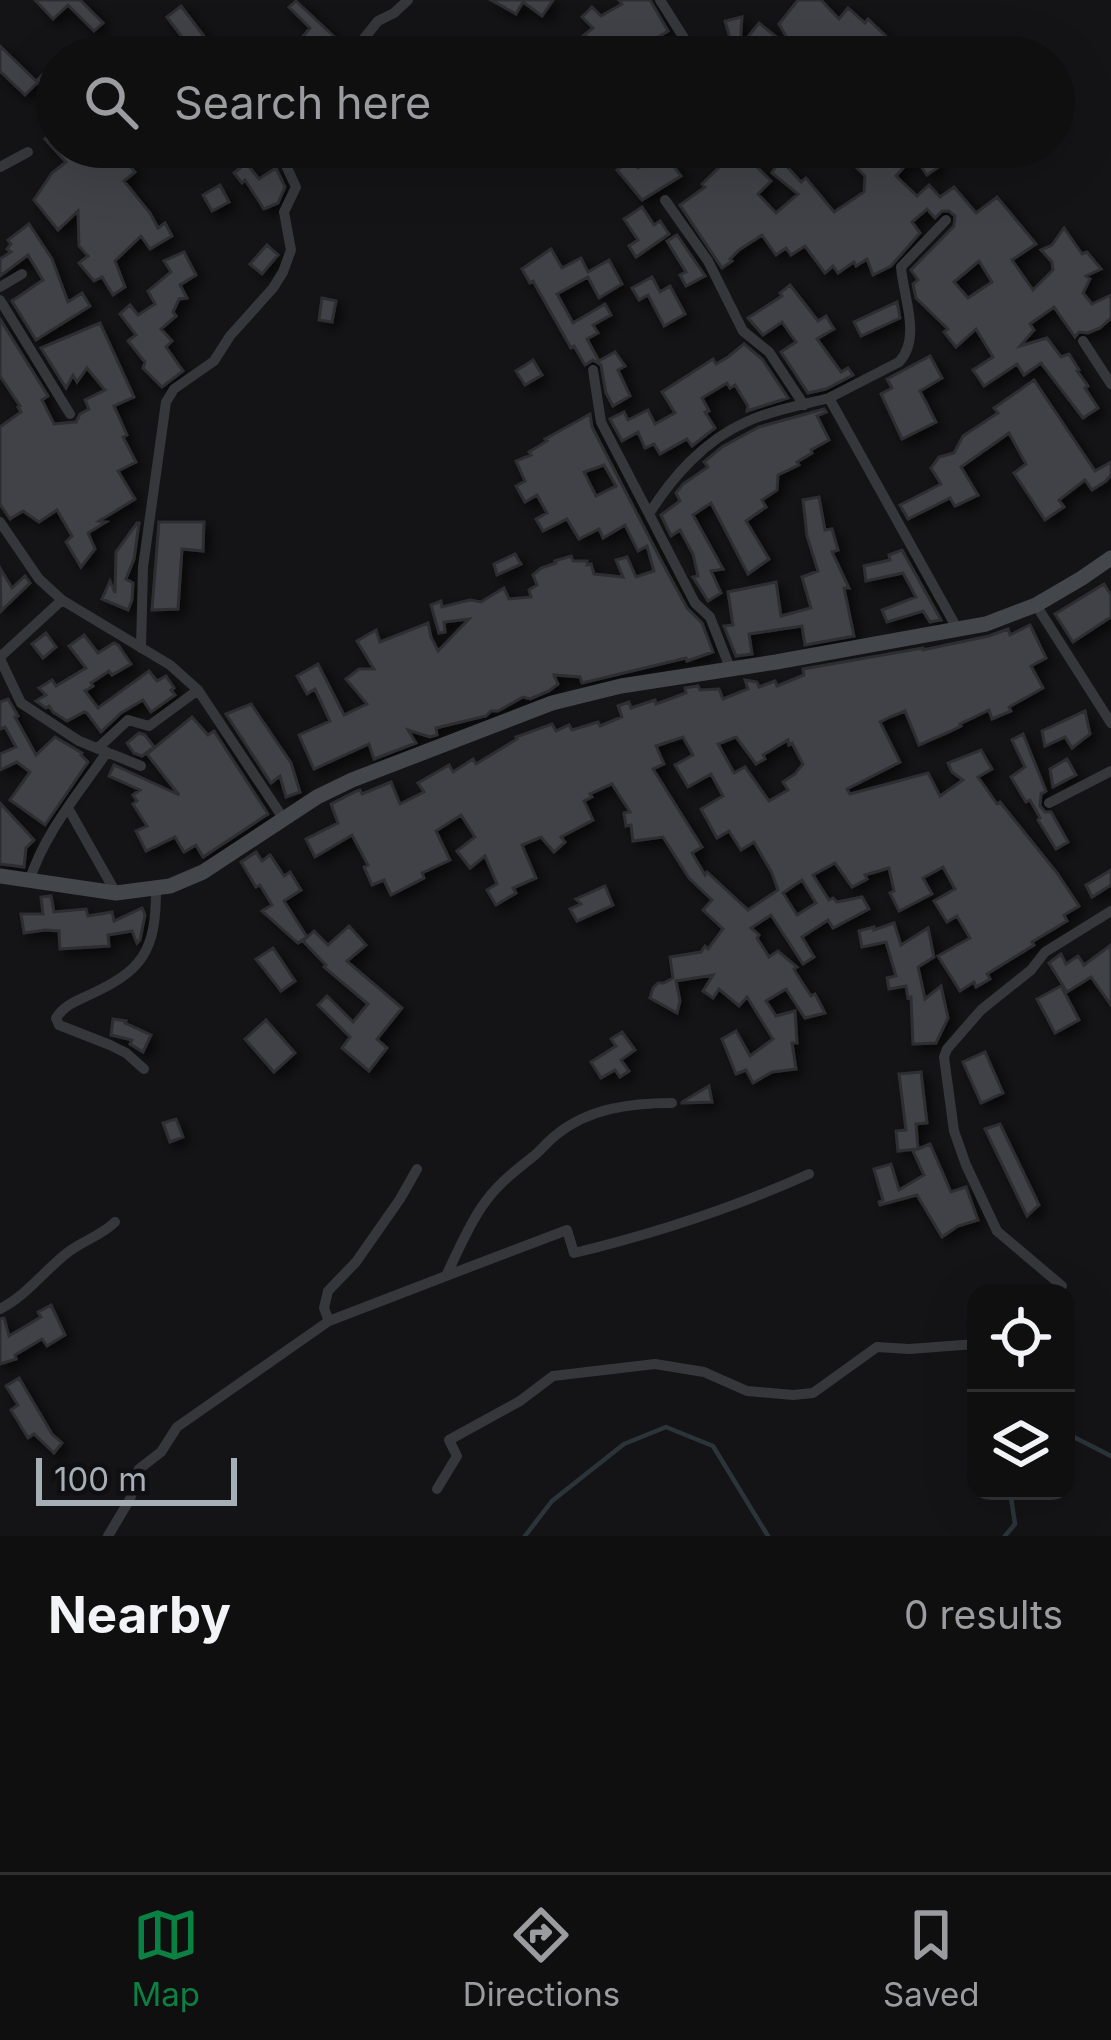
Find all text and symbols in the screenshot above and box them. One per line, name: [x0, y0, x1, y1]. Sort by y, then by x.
search box: [36, 36, 1075, 168]
icon: search: [78, 69, 144, 135]
text: Search here: [174, 75, 431, 130]
map controls: [967, 1284, 1075, 1500]
button: locate: [967, 1284, 1075, 1392]
button: layers: [967, 1392, 1075, 1500]
scale bar: [36, 1452, 237, 1505]
text: 100 m: [54, 1459, 147, 1499]
text: Nearby: [48, 1584, 231, 1645]
text: 0 results: [904, 1591, 1063, 1638]
tab: Map: [131, 1902, 200, 2014]
tab: Directions: [463, 1902, 620, 2014]
tab: Saved: [883, 1902, 980, 2014]

